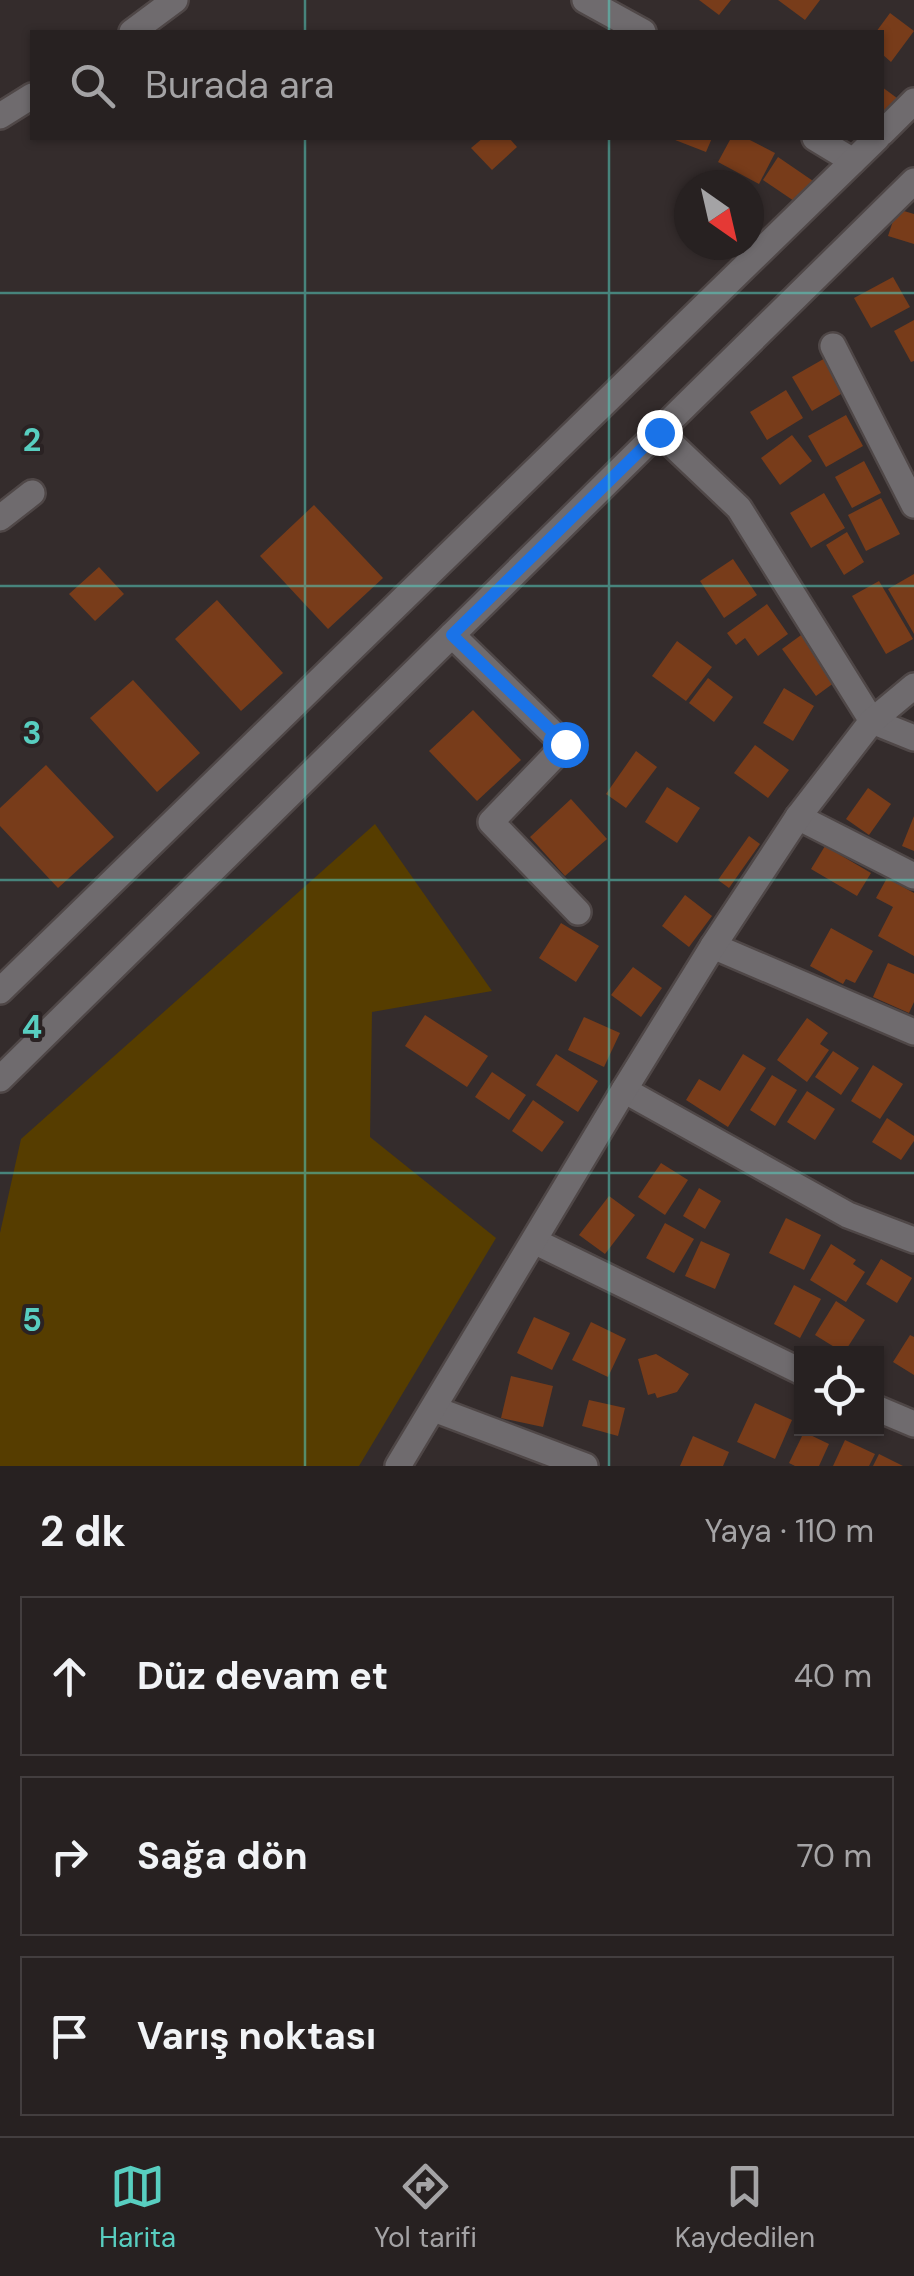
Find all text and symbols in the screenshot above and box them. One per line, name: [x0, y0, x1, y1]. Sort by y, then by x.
search box: [30, 30, 884, 140]
icon: search: [65, 58, 120, 113]
text: Burada ara: [145, 60, 334, 110]
north arrow: [674, 170, 764, 260]
route end: [637, 410, 683, 456]
text: 2: [23, 419, 41, 461]
text: 3: [22, 712, 42, 754]
route start: [543, 722, 589, 768]
text: 4: [22, 1006, 42, 1048]
text: 5: [22, 1299, 42, 1341]
map controls: [794, 1346, 884, 1436]
button: locate: [794, 1346, 884, 1436]
text: 2 dk: [40, 1504, 126, 1559]
text: Yaya · 110 m: [704, 1510, 874, 1552]
icon: ahead: [42, 1649, 97, 1704]
text: Düz devam et: [137, 1651, 388, 1701]
text: 40 m: [794, 1655, 872, 1697]
icon: right: [42, 1829, 97, 1884]
text: Sağa dön: [137, 1831, 308, 1881]
text: 70 m: [796, 1835, 872, 1877]
icon: arrive: [42, 2009, 97, 2064]
text: Varış noktası: [137, 2011, 376, 2061]
tab: Harita: [99, 2159, 176, 2256]
tab: Yol tarifi: [374, 2159, 477, 2256]
tab: Kaydedilen: [675, 2159, 815, 2256]

